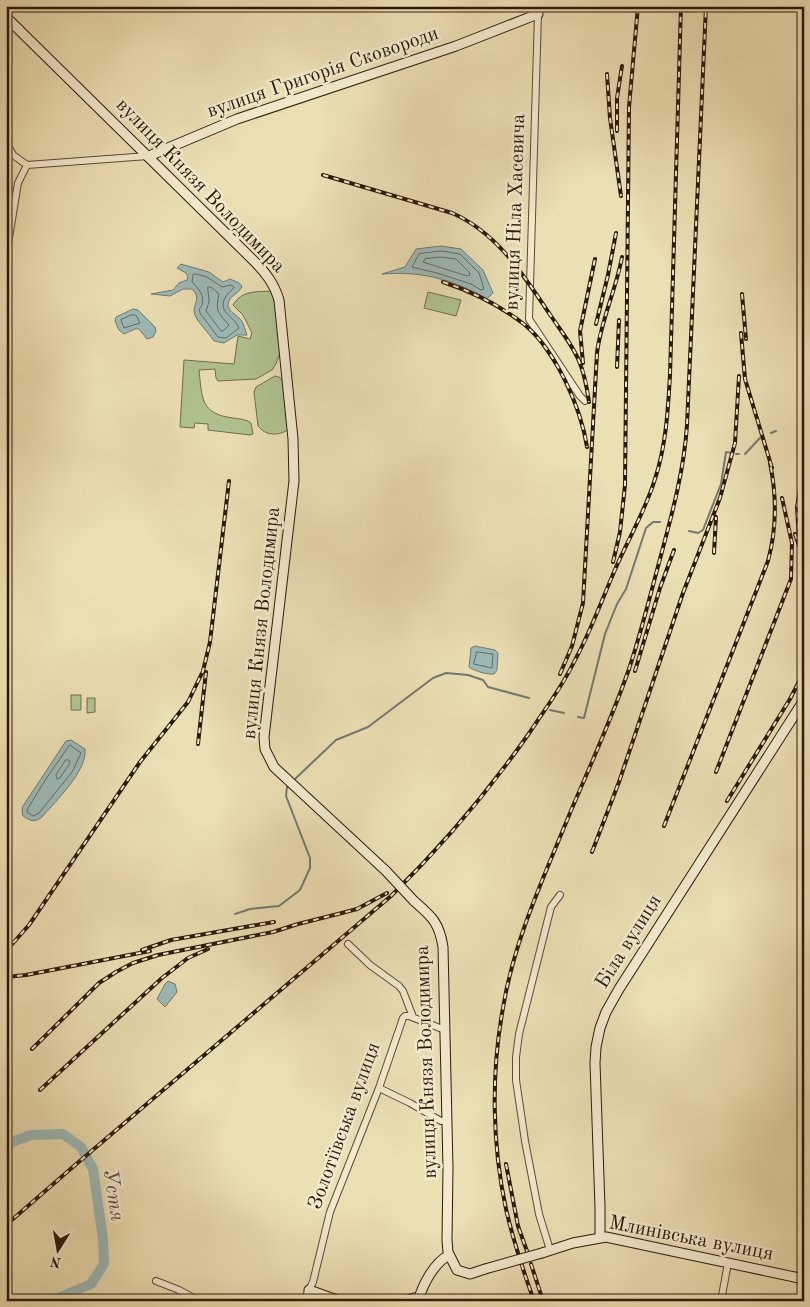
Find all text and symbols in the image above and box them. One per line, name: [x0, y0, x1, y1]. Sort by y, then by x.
street label: вулиця Григорія Сковороди: [205, 24, 441, 122]
street label: вулиця Князя Володимира: [112, 95, 288, 277]
street label: вулиця Ніла Хасевича: [503, 113, 529, 311]
street label: вулиця Князя Володимира: [240, 506, 284, 740]
street label: Біла вулиця: [592, 892, 666, 992]
street label: вулиця Князя Володимира: [413, 945, 441, 1179]
street label: Золотіївська вулиця: [305, 1040, 385, 1212]
water label: Устя: [98, 1167, 128, 1223]
street label: Млинівська вулиця: [607, 1213, 775, 1265]
north arrow: [32, 1224, 82, 1274]
text: N: [49, 1254, 62, 1270]

